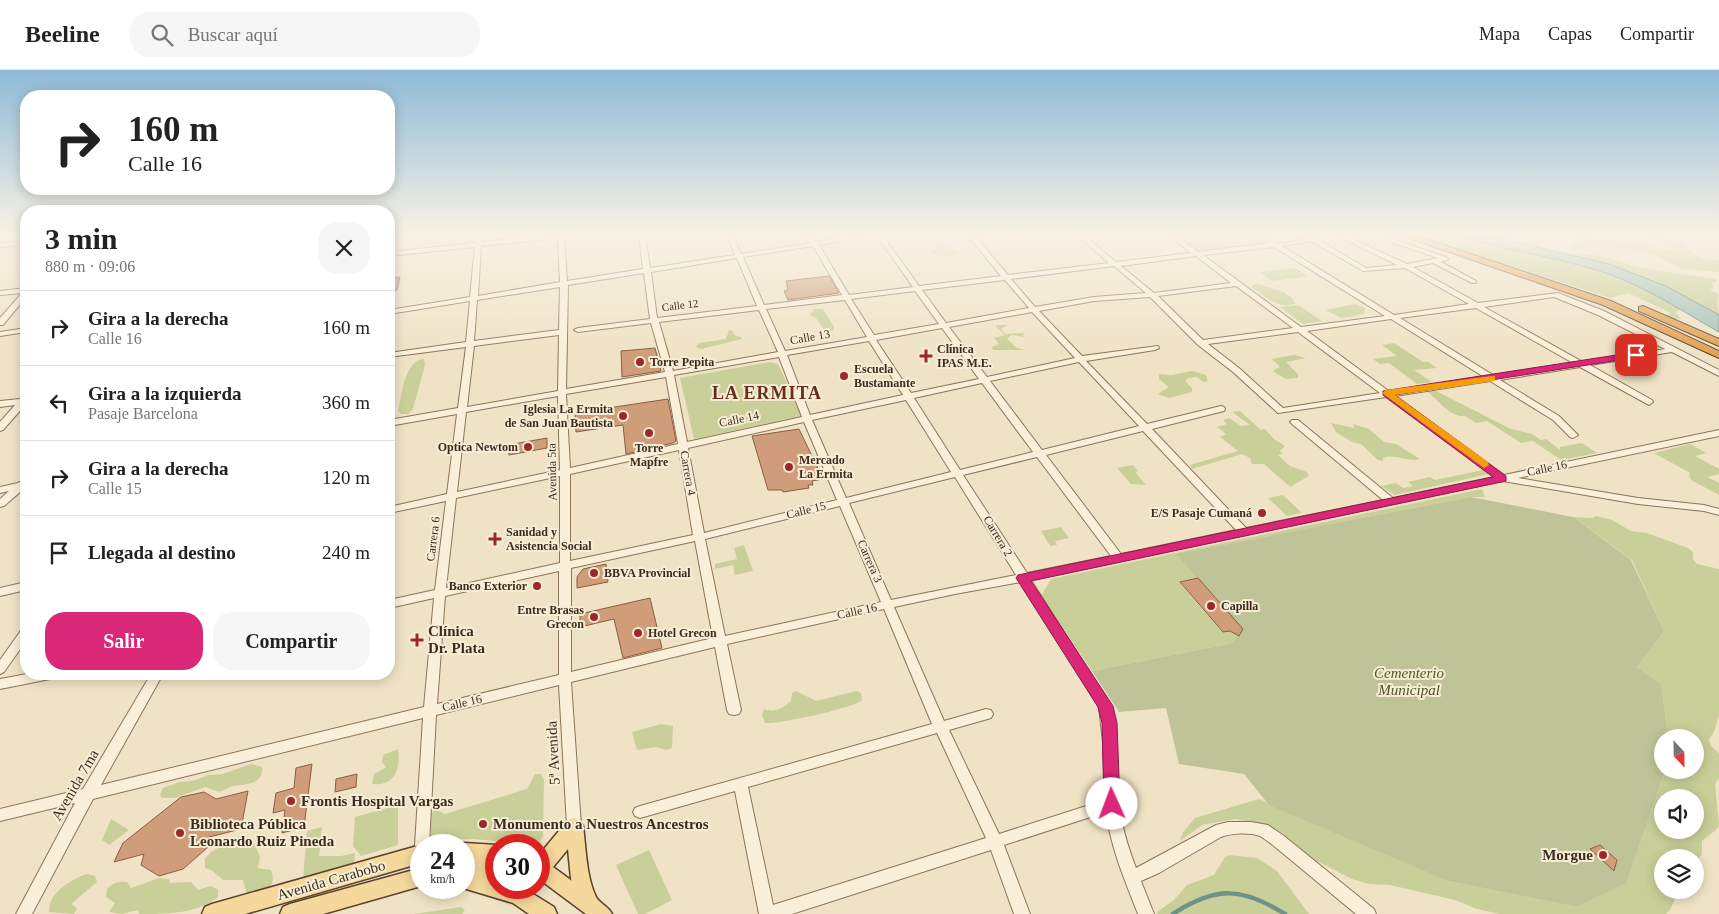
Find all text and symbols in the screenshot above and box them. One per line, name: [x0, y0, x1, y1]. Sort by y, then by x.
search box: [130, 12, 480, 57]
text: Beeline: [25, 21, 100, 47]
icon: search: [148, 21, 176, 49]
text: Buscar aquí: [188, 24, 278, 45]
text: Mapa: [1479, 24, 1520, 44]
text: Capas: [1548, 24, 1592, 44]
text: Compartir: [1620, 24, 1694, 44]
icon: right: [45, 110, 110, 175]
text: 160 m: [128, 110, 218, 149]
text: Calle 16: [128, 151, 202, 176]
text: 3 min: [45, 222, 118, 255]
button: close: [318, 222, 370, 274]
text: 880 m · 09:06: [45, 258, 135, 275]
street label: Calle 12: [661, 297, 699, 313]
text: Gira a la derecha: [88, 308, 229, 329]
icon: right: [45, 314, 73, 342]
text: 160 m: [322, 317, 370, 338]
street label: Calle 13: [789, 327, 831, 347]
text: Calle 16: [88, 330, 142, 347]
pin: [1615, 334, 1657, 376]
icon: arrive: [1622, 341, 1650, 369]
place label: Clínica IPAS M.E.: [937, 342, 992, 370]
marker: Clínica IPAS M.E.: [919, 349, 933, 363]
place label: Torre Pepita: [650, 355, 714, 369]
marker: Torre Pepita: [634, 356, 646, 368]
place label: Escuela Bustamante: [854, 362, 916, 390]
marker: Escuela Bustamante: [838, 370, 850, 382]
text: Gira a la izquierda: [88, 383, 242, 404]
district label: LA ERMITA: [712, 383, 822, 403]
icon: left: [45, 389, 73, 417]
text: 360 m: [322, 392, 370, 413]
place label: Iglesia La Ermita de San Juan Bautista: [505, 402, 613, 430]
text: Pasaje Barcelona: [88, 405, 198, 422]
street label: Calle 14: [718, 408, 760, 430]
marker: Iglesia La Ermita de San Juan Bautista: [617, 410, 629, 422]
marker: Torre Mapfre: [643, 427, 655, 439]
place label: Optica Newtom: [438, 440, 518, 454]
marker: Optica Newtom: [522, 441, 534, 453]
place label: Torre Mapfre: [630, 441, 669, 469]
street label: Avenida 5ta: [544, 442, 560, 501]
street label: Carrera 4: [677, 450, 699, 496]
place label: Mercado La Ermita: [799, 453, 853, 481]
street label: Calle 16: [1526, 457, 1568, 479]
text: Gira a la derecha: [88, 458, 229, 479]
marker: Mercado La Ermita: [783, 461, 795, 473]
icon: right: [45, 464, 73, 492]
text: 120 m: [322, 467, 370, 488]
text: Calle 15: [88, 480, 142, 497]
street label: Calle 15: [785, 498, 827, 522]
place label: E/S Pasaje Cumaná: [1151, 506, 1252, 520]
marker: E/S Pasaje Cumaná: [1256, 507, 1268, 519]
street label: Carrera 2: [980, 513, 1016, 559]
street label: Carrera 6: [423, 516, 443, 562]
place label: Sanidad y Asistencia Social: [506, 525, 592, 553]
marker: Sanidad y Asistencia Social: [488, 532, 502, 546]
street label: Carrera 3: [854, 538, 886, 584]
icon: arrive: [45, 539, 73, 567]
text: Llegada al destino: [88, 542, 236, 563]
text: 240 m: [322, 542, 370, 563]
place label: BBVA Provincial: [604, 566, 691, 580]
marker: BBVA Provincial: [588, 567, 600, 579]
place label: Banco Exterior: [449, 579, 528, 593]
marker: Banco Exterior: [531, 580, 543, 592]
place label: Capilla: [1221, 599, 1258, 613]
street label: Calle 16: [836, 600, 878, 622]
marker: Capilla: [1205, 600, 1217, 612]
place label: Entre Brasas Grecon: [517, 603, 584, 631]
marker: Entre Brasas Grecon: [588, 611, 600, 623]
button: Salir: [45, 612, 203, 670]
button: Compartir: [213, 612, 370, 670]
place label: Clínica Dr. Plata: [428, 623, 485, 656]
place label: Hotel Grecon: [648, 626, 717, 640]
marker: Hotel Grecon: [632, 627, 644, 639]
marker: Clínica Dr. Plata: [410, 633, 424, 647]
park label: Cementerio Municipal: [1374, 665, 1444, 698]
street label: Calle 16: [441, 692, 483, 714]
street label: 5ª Avenida: [543, 720, 563, 786]
north arrow: [1654, 729, 1704, 779]
map controls: [1654, 729, 1704, 899]
street label: Avenida 7ma: [48, 746, 102, 823]
position arrow: [1085, 777, 1137, 829]
button: sound: [1654, 789, 1704, 839]
place label: Frontis Hospital Vargas: [301, 793, 453, 809]
marker: Frontis Hospital Vargas: [285, 795, 297, 807]
place label: Biblioteca Pública Leonardo Ruiz Pineda: [190, 816, 335, 849]
place label: Monumento a Nuestros Ancestros: [493, 816, 709, 832]
marker: Monumento a Nuestros Ancestros: [477, 818, 489, 830]
marker: Biblioteca Pública Leonardo Ruiz Pineda: [174, 827, 186, 839]
speed limit sign: 30: [485, 834, 550, 899]
text: 24: [430, 847, 455, 874]
place label: Morgue: [1542, 847, 1593, 863]
marker: Morgue: [1597, 849, 1609, 861]
button: layers: [1654, 849, 1704, 899]
street label: Avenida Carabobo: [275, 857, 387, 903]
text: km/h: [430, 872, 455, 886]

